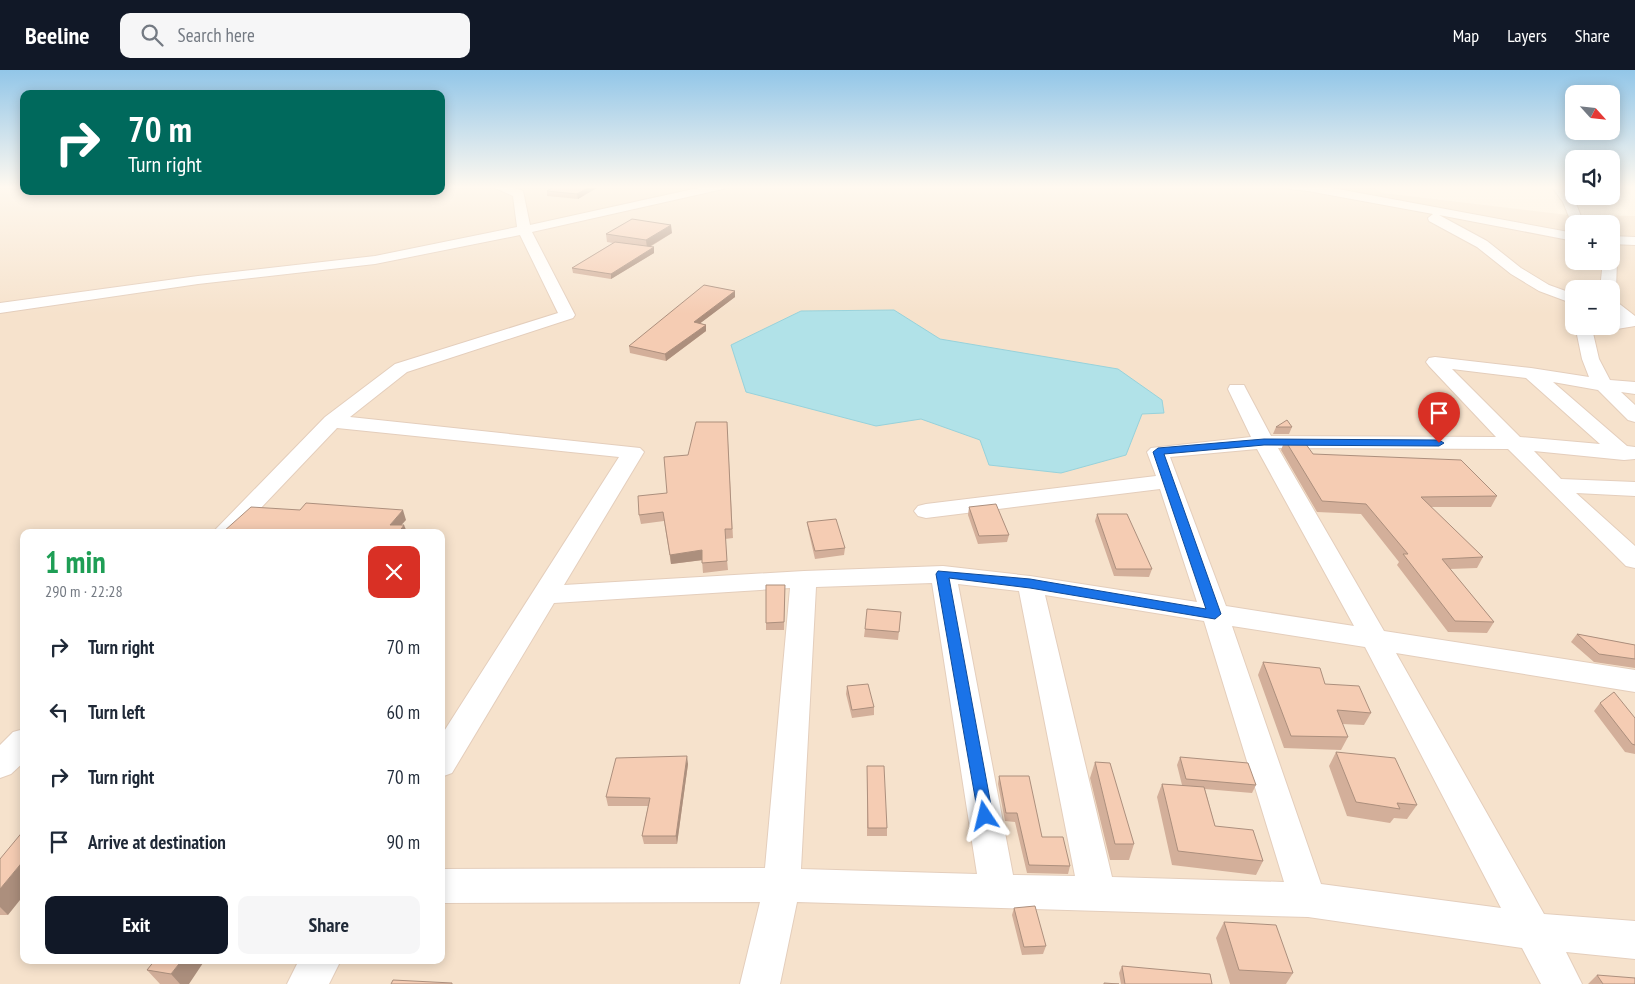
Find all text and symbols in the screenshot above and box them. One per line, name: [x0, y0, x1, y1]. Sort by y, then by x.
search box: [120, 13, 470, 58]
text: Beeline: [25, 20, 90, 51]
icon: search: [138, 21, 166, 49]
text: Search here: [178, 23, 255, 47]
text: Map: [1453, 24, 1479, 47]
text: Layers: [1507, 24, 1547, 47]
text: Share: [1575, 24, 1610, 47]
north arrow: [1565, 85, 1620, 140]
map controls: [1565, 85, 1620, 335]
text: 70 m: [128, 106, 192, 152]
icon: right: [45, 110, 110, 175]
text: Turn right: [128, 150, 202, 178]
button: sound: [1565, 150, 1620, 205]
button: +: [1565, 215, 1620, 270]
button: −: [1565, 280, 1620, 335]
pin: [1418, 392, 1460, 443]
icon: arrive: [1425, 399, 1453, 427]
text: 1 min: [45, 542, 106, 581]
button: close: [368, 546, 420, 598]
text: 290 m · 22:28: [45, 581, 123, 601]
icon: right: [45, 633, 73, 661]
text: Turn right: [88, 635, 154, 659]
text: 70 m: [387, 635, 420, 659]
icon: left: [45, 698, 73, 726]
text: Turn left: [88, 700, 145, 724]
text: 60 m: [387, 700, 420, 724]
icon: right: [45, 763, 73, 791]
text: Turn right: [88, 765, 154, 789]
text: 70 m: [387, 765, 420, 789]
position arrow: [958, 789, 1010, 841]
icon: arrive: [45, 828, 73, 856]
text: Arrive at destination: [88, 830, 226, 854]
text: 90 m: [387, 830, 420, 854]
button: Exit: [45, 896, 228, 954]
button: Share: [238, 896, 420, 954]

